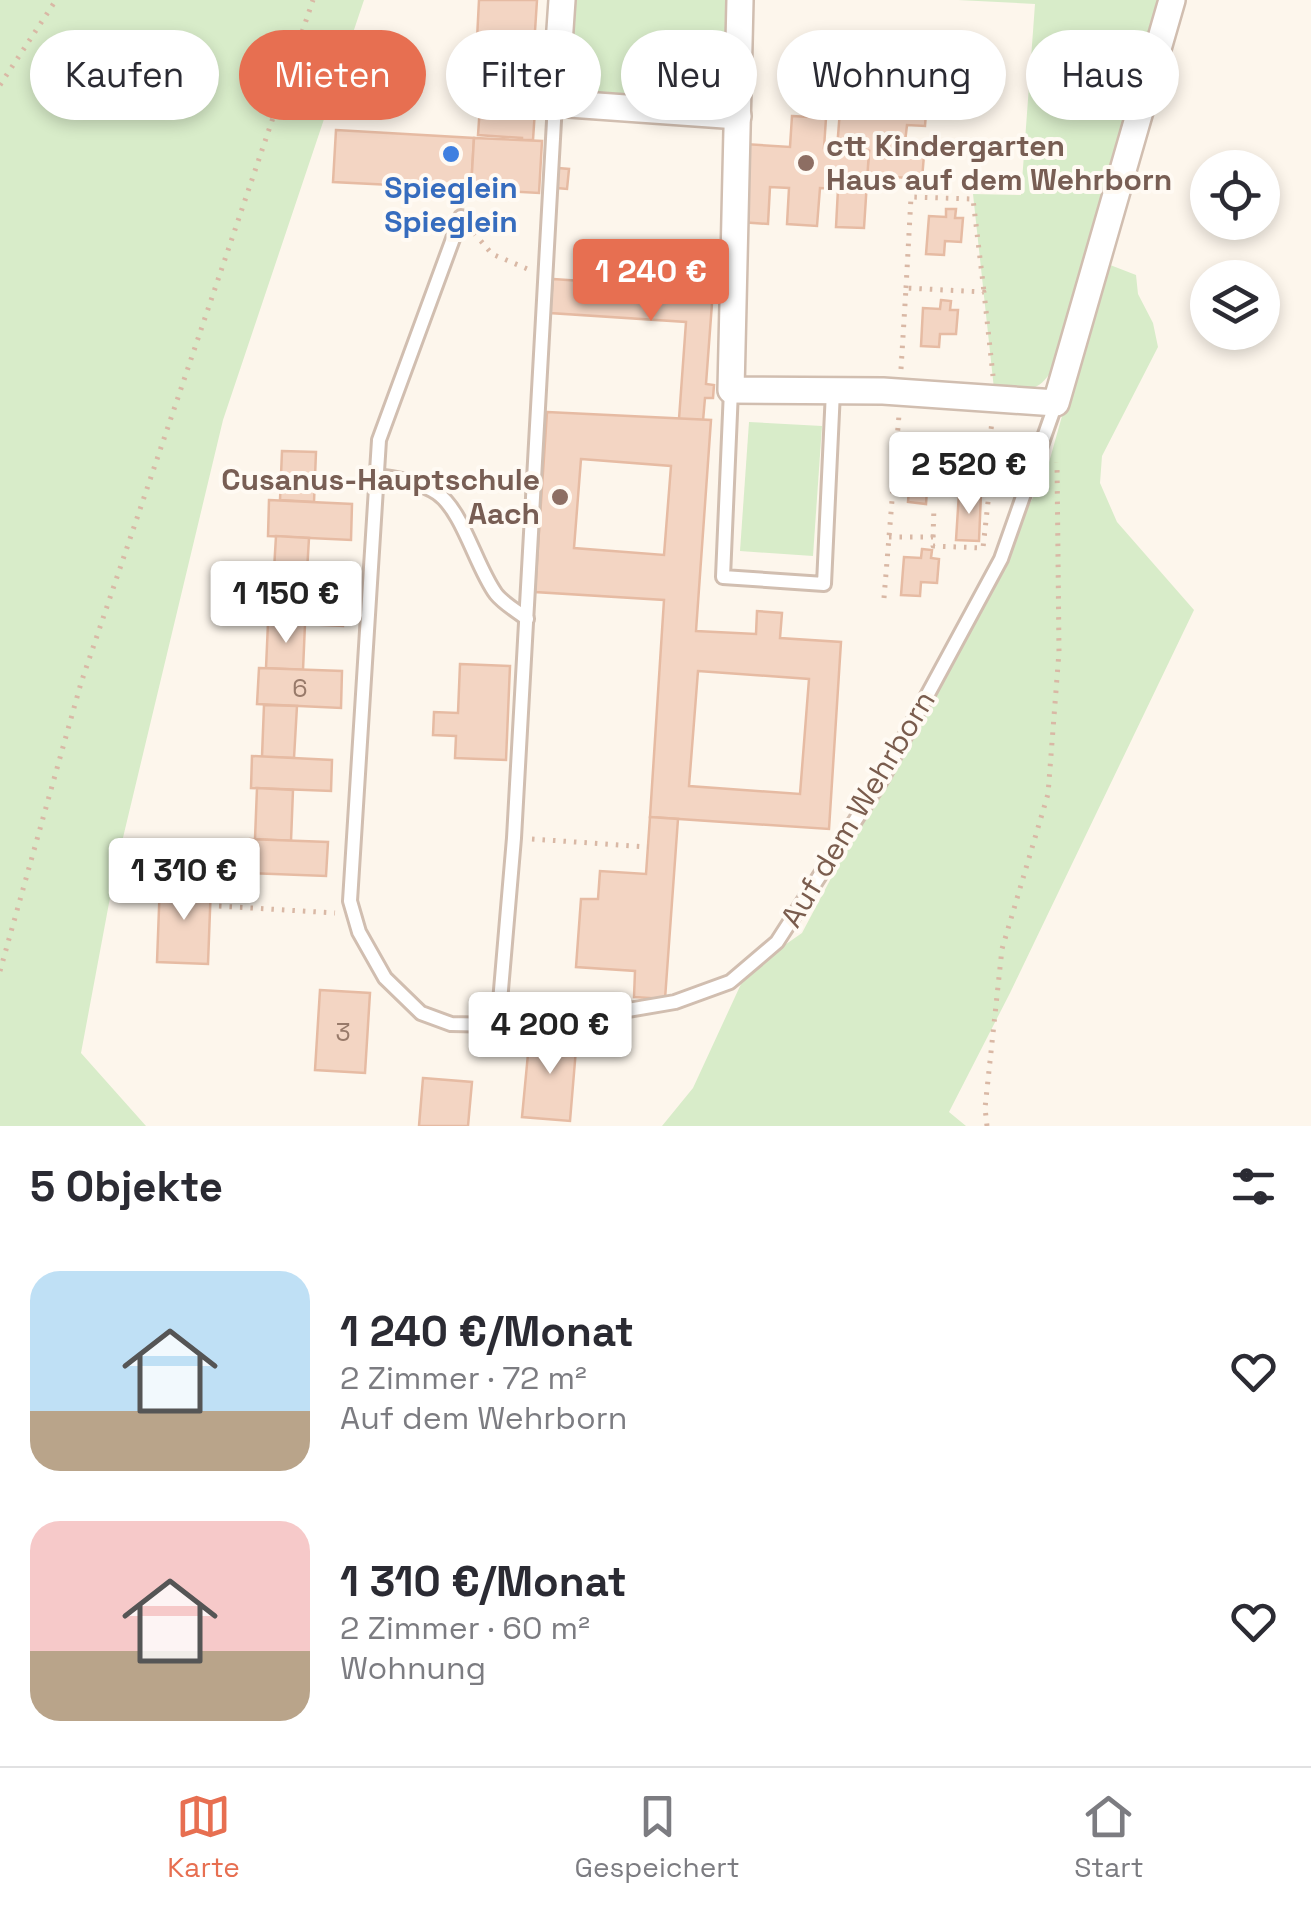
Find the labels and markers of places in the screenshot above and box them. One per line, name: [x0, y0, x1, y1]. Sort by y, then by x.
place label: ctt Kindergarten Haus auf dem Wehrborn: [826, 126, 1172, 199]
marker: Spieglein Spieglein: [440, 143, 462, 165]
marker: ctt Kindergarten Haus auf dem Wehrborn: [795, 152, 817, 174]
place label: Spieglein Spieglein: [384, 168, 518, 241]
pin: 1 240 €: [559, 239, 743, 324]
pin: 2 520 €: [877, 432, 1061, 517]
place label: Cusanus-Hauptschule Aach: [221, 460, 540, 533]
marker: Cusanus-Hauptschule Aach: [549, 486, 571, 508]
pin: 1 150 €: [194, 561, 378, 646]
pin: 1 310 €: [92, 838, 276, 923]
pin: 4 200 €: [458, 992, 642, 1077]

